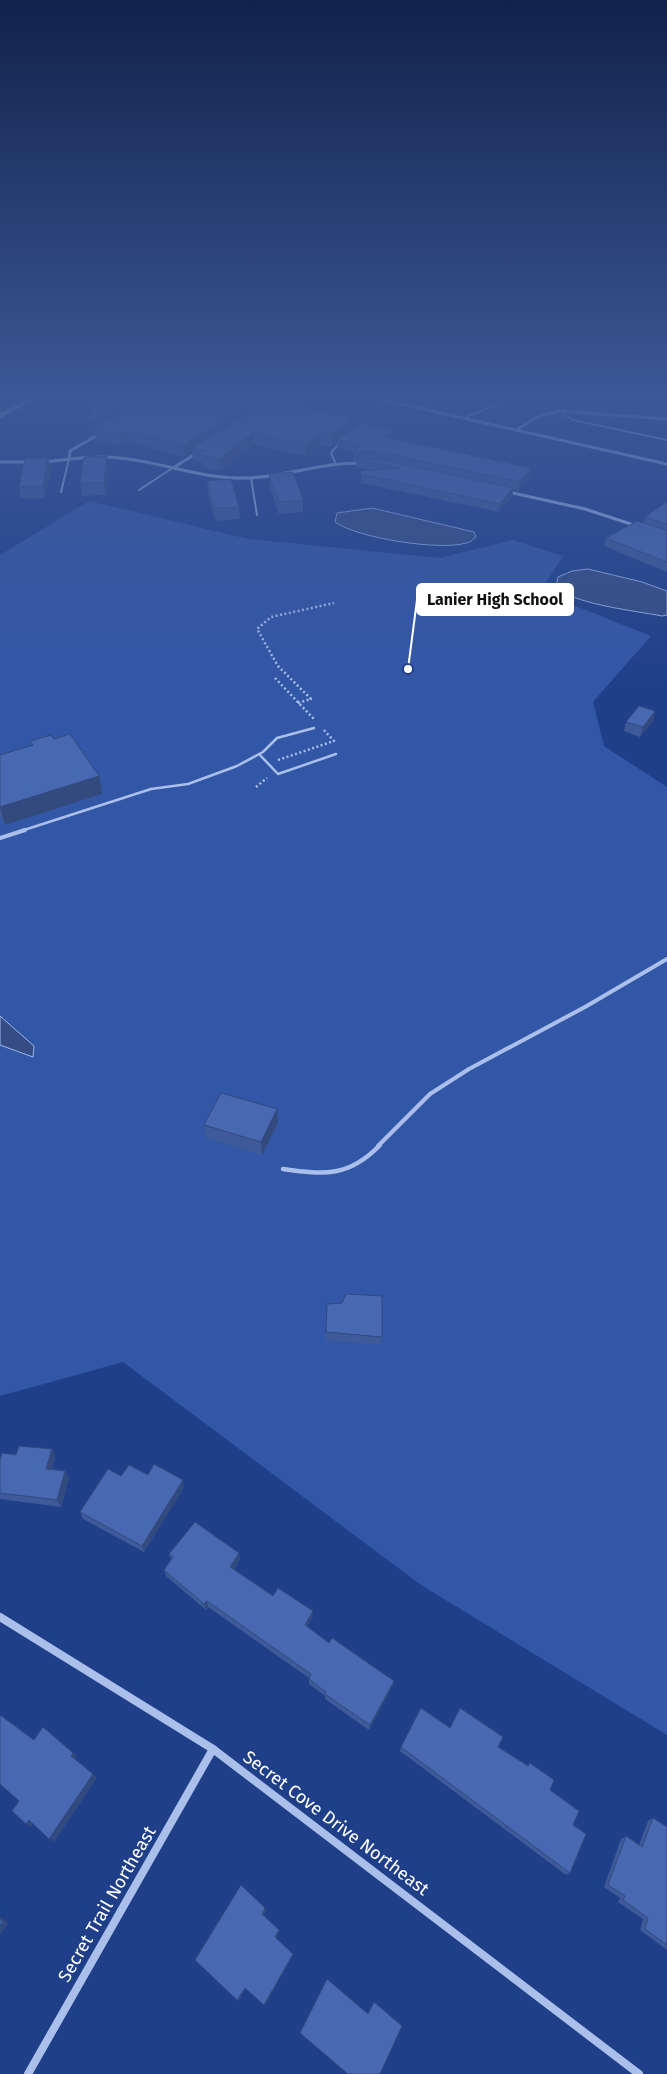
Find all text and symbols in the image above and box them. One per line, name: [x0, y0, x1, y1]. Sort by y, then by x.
callout: Lanier High School: [417, 584, 573, 615]
text: Lanier High School: [427, 590, 563, 609]
street label: Secret Cove Drive Northeast: [239, 1746, 434, 1900]
street label: Secret Trail Northeast: [53, 1822, 161, 1986]

